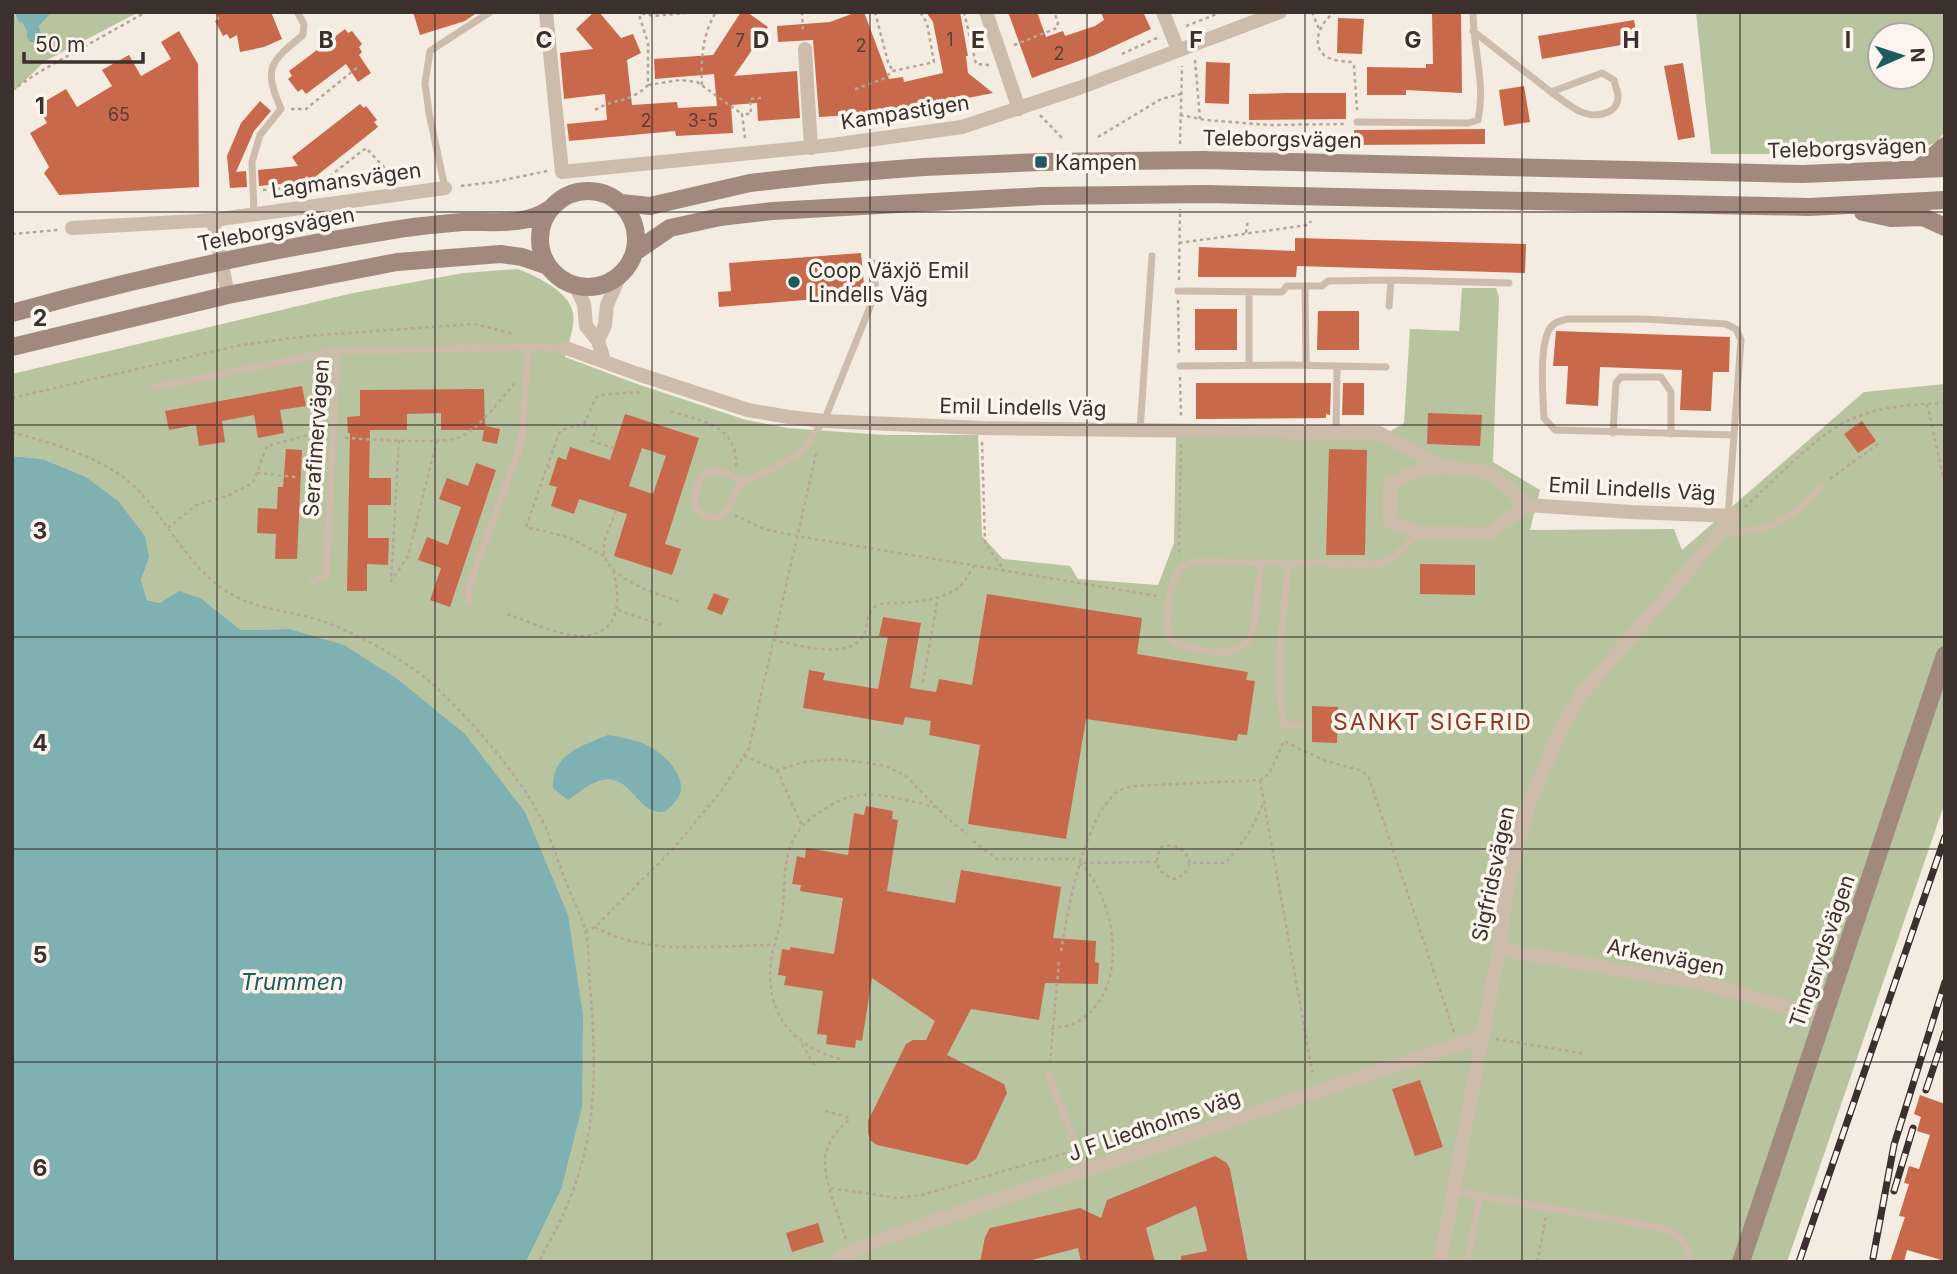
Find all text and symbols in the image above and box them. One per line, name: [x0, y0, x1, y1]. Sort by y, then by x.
scale bar: [24, 21, 144, 65]
north arrow: [1866, 21, 1936, 91]
text: B: [318, 26, 334, 54]
text: C: [535, 26, 553, 54]
text: D: [753, 26, 769, 54]
text: E: [971, 26, 985, 54]
text: F: [1189, 26, 1203, 54]
text: G: [1404, 26, 1422, 54]
text: H: [1622, 26, 1640, 54]
text: I: [1845, 26, 1851, 54]
house number: 1: [946, 29, 954, 50]
house number: 7: [735, 30, 745, 51]
text: 50 m: [35, 32, 85, 57]
house number: 2: [856, 35, 866, 56]
house number: 2: [1054, 43, 1064, 64]
text: N: [1906, 47, 1929, 63]
street label: Kampastigen: [839, 90, 971, 134]
text: 1: [35, 92, 45, 120]
house number: 65: [108, 104, 130, 125]
house number: 2: [641, 110, 651, 131]
house number: 3-5: [688, 110, 718, 131]
street label: Teleborgsvägen: [1202, 125, 1362, 153]
street label: Teleborgsvägen: [1767, 133, 1927, 163]
place label: Kampen: [1055, 150, 1137, 175]
marker: Kampen: [1033, 154, 1049, 170]
street label: Lagmansvägen: [269, 157, 423, 203]
street label: Teleborgsvägen: [195, 202, 357, 256]
place label: Coop Växjö Emil Lindells Väg: [808, 258, 969, 307]
marker: Coop Växjö Emil Lindells Väg: [786, 274, 802, 290]
text: 2: [33, 304, 47, 332]
street label: Serafimervägen: [298, 358, 334, 518]
street label: Emil Lindells Väg: [939, 393, 1107, 421]
street label: Emil Lindells Väg: [1548, 472, 1716, 506]
text: 3: [33, 517, 47, 545]
district label: SANKT SIGFRID: [1333, 708, 1533, 736]
text: 4: [32, 729, 48, 757]
street label: Sigfridsvägen: [1466, 804, 1520, 944]
street label: Tingsrydsvägen: [1784, 871, 1860, 1031]
street label: Arkenvägen: [1605, 933, 1727, 981]
text: 5: [33, 941, 47, 969]
water label: Trummen: [241, 968, 343, 996]
street label: J F Liedholms väg: [1065, 1084, 1243, 1166]
text: 6: [33, 1154, 47, 1182]

